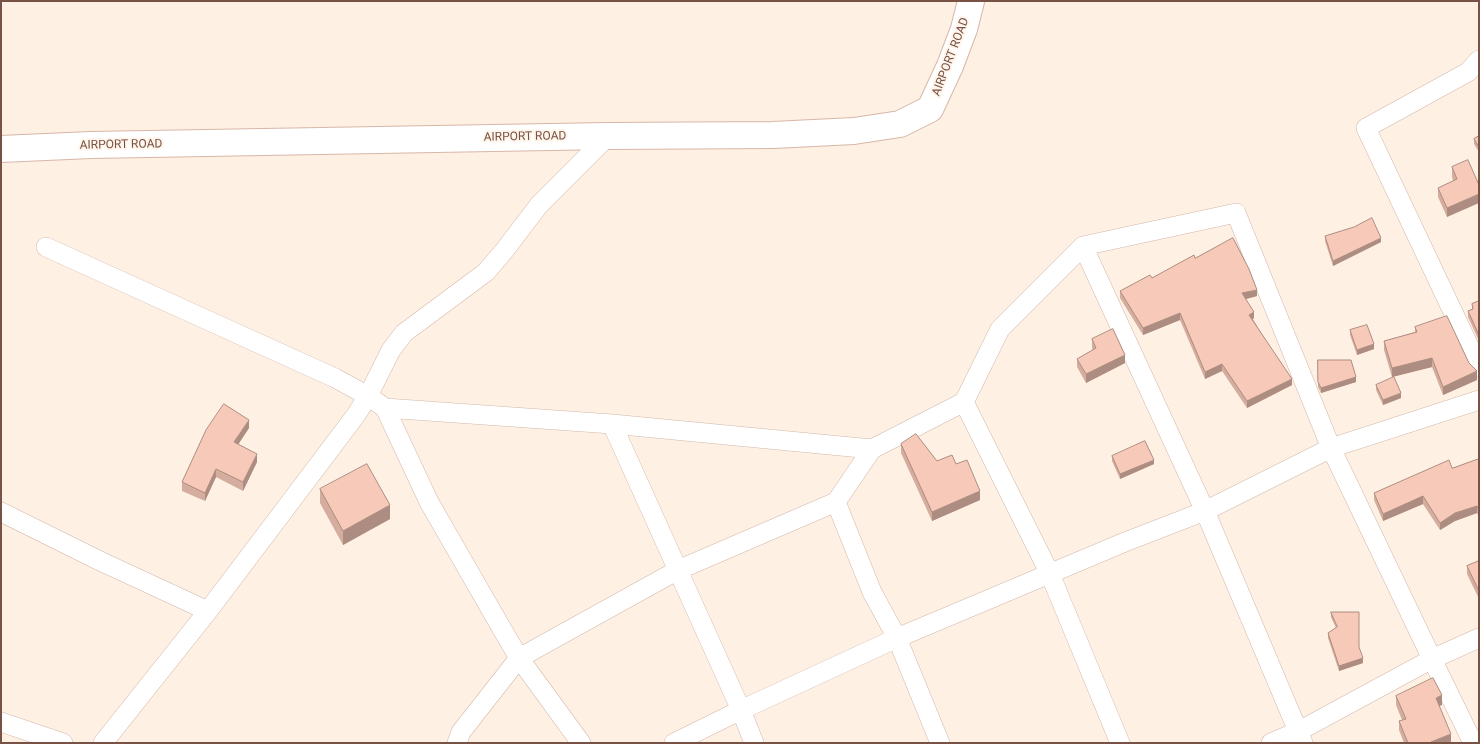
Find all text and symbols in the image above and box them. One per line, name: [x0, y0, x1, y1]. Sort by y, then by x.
street label: AIRPORT ROAD: [929, 16, 973, 98]
street label: AIRPORT ROAD: [484, 129, 566, 145]
street label: AIRPORT ROAD: [80, 137, 162, 153]

